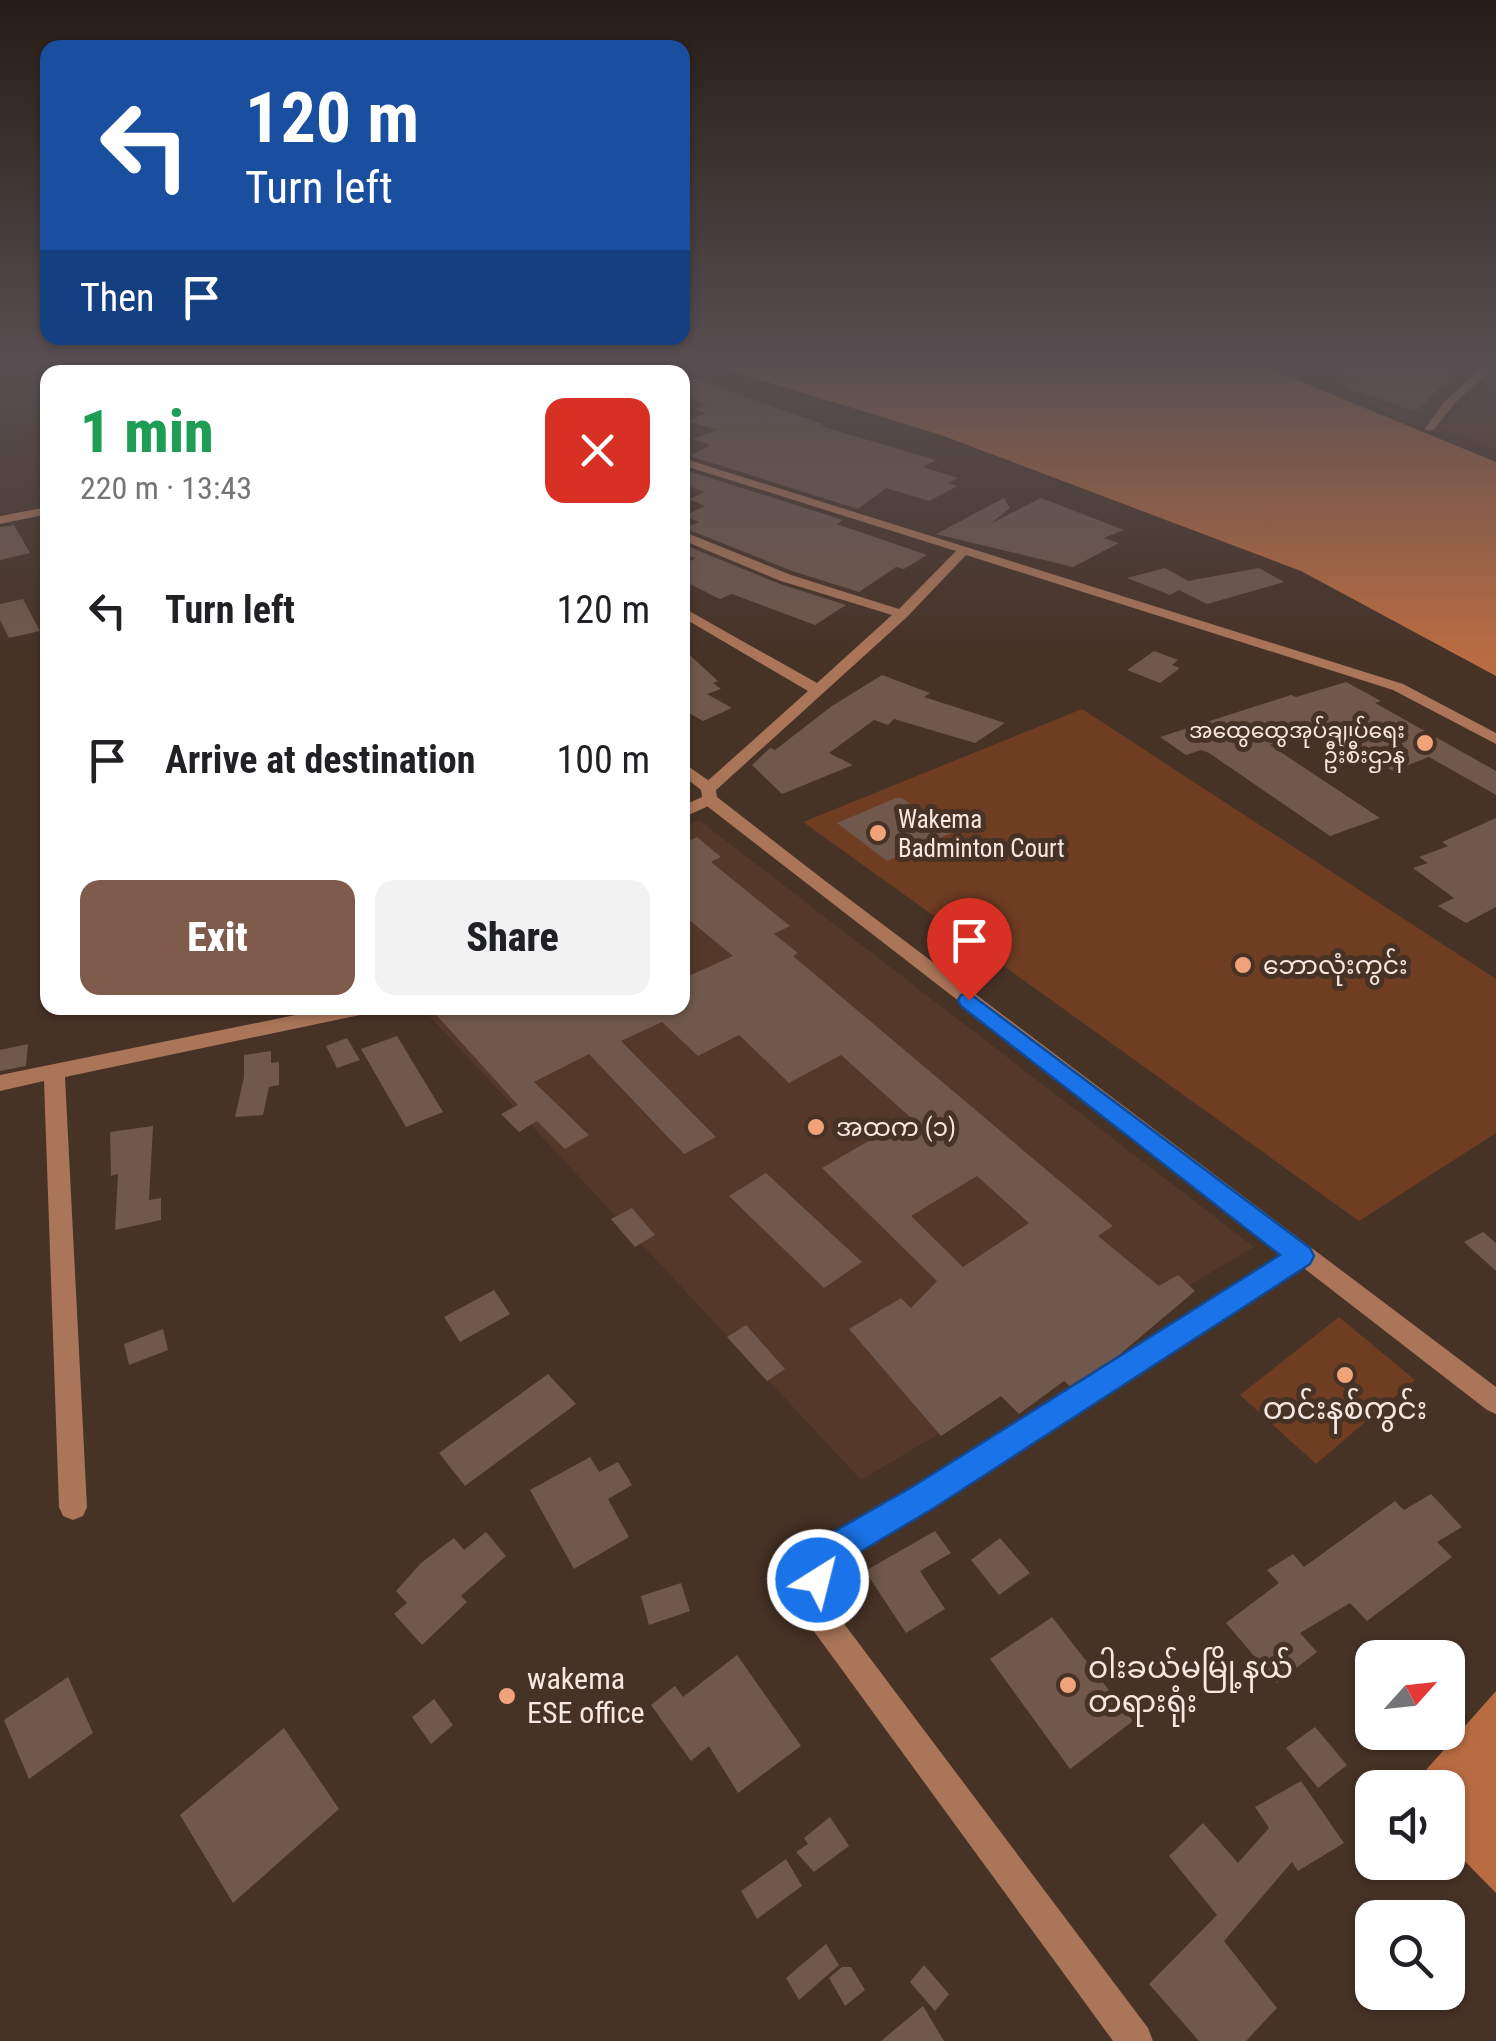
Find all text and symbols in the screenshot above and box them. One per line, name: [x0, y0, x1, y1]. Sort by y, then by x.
text: 120 m: [245, 77, 419, 159]
icon: left: [80, 80, 210, 210]
text: Turn left: [245, 161, 393, 214]
icon: arrive: [174, 270, 229, 325]
text: Then: [80, 276, 154, 320]
text: 1 min: [80, 396, 214, 467]
button: close: [545, 398, 650, 503]
text: 220 m · 13:43: [80, 469, 252, 507]
icon: left: [80, 583, 135, 638]
text: Turn left: [165, 588, 295, 632]
text: 120 m: [556, 588, 650, 632]
place label: အထွေထွေအုပ်ချုပ်ရေး ဦးစီးဌာန: [1189, 715, 1405, 773]
marker: အထွေထွေအုပ်ချုပ်ရေး ဦးစီးဌာန: [1414, 732, 1436, 754]
icon: arrive: [80, 733, 135, 788]
text: Arrive at destination: [165, 738, 475, 782]
text: 100 m: [556, 738, 650, 782]
place label: Wakema Badminton Court: [898, 805, 1065, 863]
marker: Wakema Badminton Court: [867, 822, 889, 844]
button: Exit: [80, 880, 355, 995]
button: Share: [375, 880, 650, 995]
pin: [927, 898, 1012, 1001]
icon: arrive: [942, 913, 997, 968]
place label: ဘောလုံးကွင်း: [1263, 948, 1408, 986]
marker: ဘောလုံးကွင်း: [1232, 954, 1254, 976]
place label: အထက (၁): [836, 1113, 956, 1142]
marker: အထက (၁): [805, 1116, 827, 1138]
marker: တင်းနစ်ကွင်း: [1334, 1364, 1356, 1386]
place label: တင်းနစ်ကွင်း: [1263, 1387, 1427, 1434]
position arrow: [766, 1528, 870, 1632]
north arrow: [1355, 1640, 1465, 1750]
map controls: [1355, 1640, 1465, 2010]
place label: ဝါးခယ်မမြို့နယ် တရားရုံး: [1088, 1646, 1293, 1727]
place label: wakema ESE office: [527, 1661, 645, 1730]
marker: ဝါးခယ်မမြို့နယ် တရားရုံး: [1057, 1674, 1079, 1696]
marker: wakema ESE office: [496, 1685, 518, 1707]
button: sound: [1355, 1770, 1465, 1880]
button: search: [1355, 1900, 1465, 2010]

